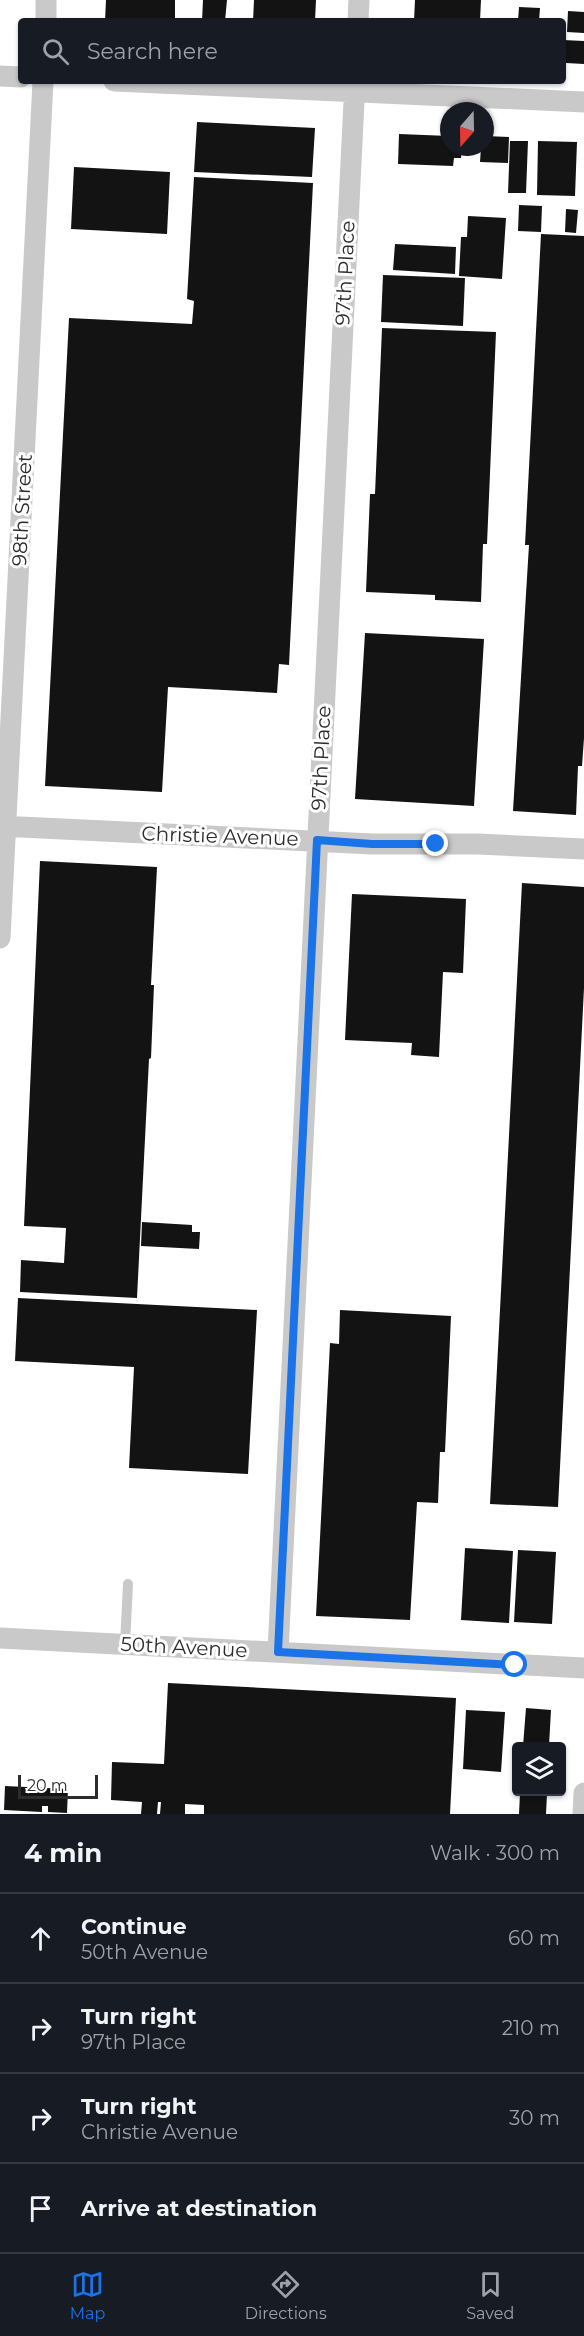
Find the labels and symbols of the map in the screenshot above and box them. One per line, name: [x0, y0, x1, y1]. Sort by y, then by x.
north arrow: [440, 102, 494, 156]
street label: 97th Place: [330, 220, 360, 326]
street label: 98th Street: [7, 453, 37, 567]
street label: 97th Place: [306, 705, 336, 811]
street label: Christie Avenue: [141, 821, 299, 851]
route end: [422, 830, 448, 856]
street label: 50th Avenue: [120, 1632, 248, 1662]
route start: [501, 1651, 527, 1677]
scale bar: [18, 1772, 98, 1800]

